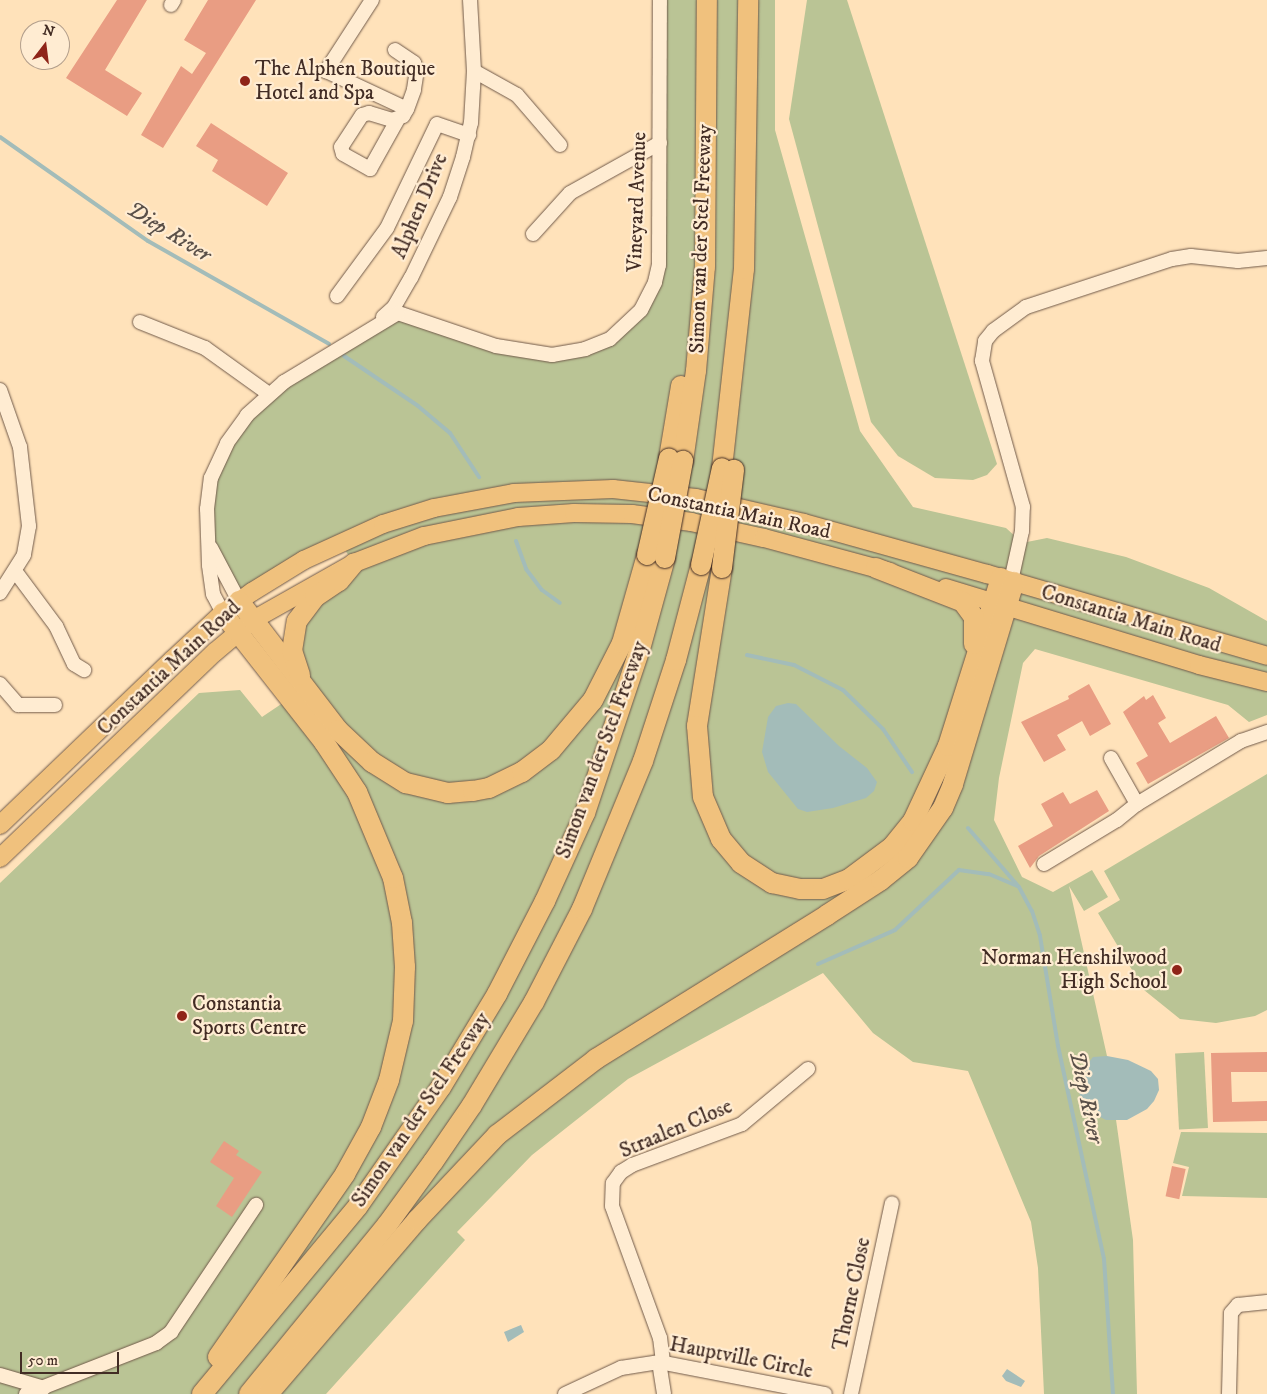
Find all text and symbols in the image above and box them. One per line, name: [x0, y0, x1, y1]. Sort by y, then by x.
north arrow: [20, 20, 70, 70]
text: N: [41, 21, 57, 42]
place label: The Alphen Boutique Hotel and Spa: [255, 56, 435, 106]
marker: The Alphen Boutique Hotel and Spa: [239, 75, 251, 87]
street label: Simon van der Stel Freeway: [684, 124, 718, 354]
street label: Vineyard Avenue: [622, 131, 652, 273]
street label: Alphen Drive: [387, 150, 453, 262]
water label: Diep River: [122, 196, 216, 268]
street label: Constantia Main Road: [645, 481, 833, 545]
street label: Constantia Main Road: [1038, 580, 1224, 658]
street label: Constantia Main Road: [92, 595, 246, 741]
street label: Simon van der Stel Freeway: [551, 638, 653, 862]
place label: Norman Henshilwood High School: [981, 945, 1167, 995]
marker: Norman Henshilwood High School: [1171, 964, 1183, 976]
place label: Constantia Sports Centre: [192, 991, 307, 1041]
street label: Simon van der Stel Freeway: [346, 1008, 496, 1212]
marker: Constantia Sports Centre: [176, 1010, 188, 1022]
water label: Diep River: [1063, 1048, 1109, 1146]
street label: Straalen Close: [616, 1094, 736, 1164]
street label: Thorne Close: [828, 1235, 876, 1353]
street label: Hauptville Circle: [667, 1332, 815, 1384]
scale bar: [22, 1342, 121, 1374]
text: 50 m: [28, 1351, 58, 1370]

